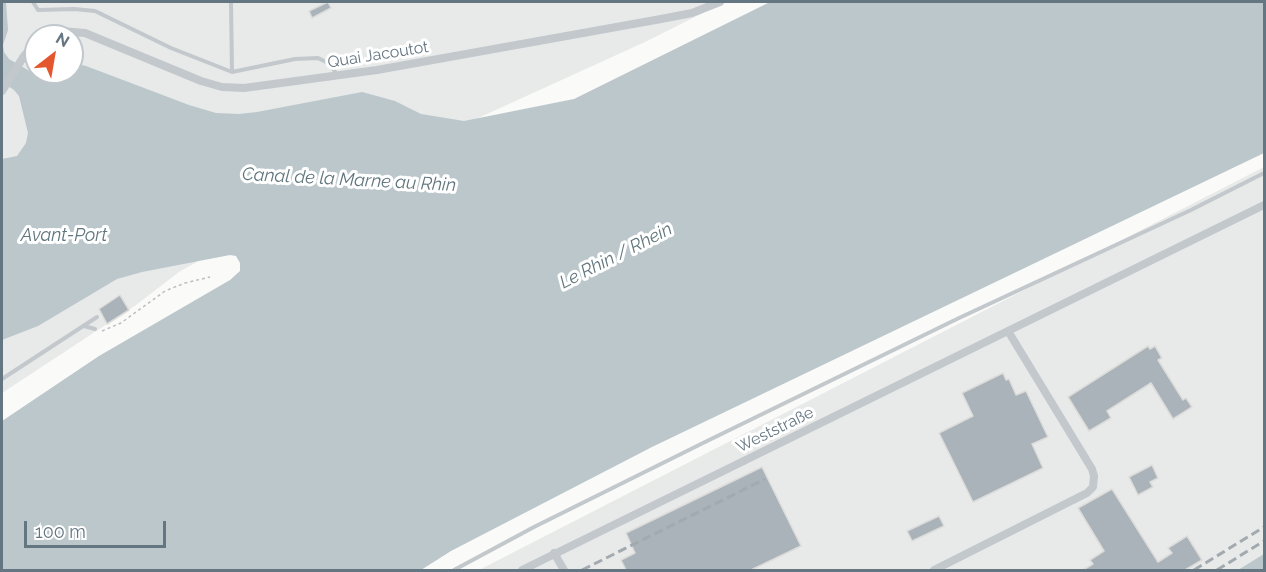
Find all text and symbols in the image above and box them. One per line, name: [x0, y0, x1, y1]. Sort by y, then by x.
north arrow: [24, 24, 84, 84]
text: N: [52, 29, 73, 51]
street label: Quai Jacoutot: [326, 38, 430, 72]
water label: Canal de la Marne au Rhin: [241, 164, 457, 196]
water label: Le Rhin / Rhein: [556, 218, 676, 294]
water label: Avant-Port: [21, 225, 107, 247]
street label: Weststraße: [733, 403, 817, 457]
scale bar: [27, 509, 170, 547]
text: 100 m: [35, 521, 86, 542]

